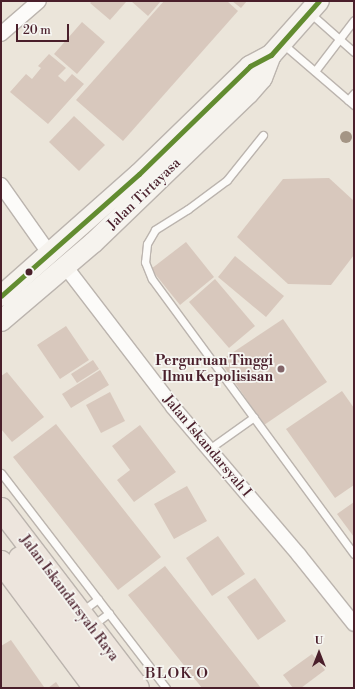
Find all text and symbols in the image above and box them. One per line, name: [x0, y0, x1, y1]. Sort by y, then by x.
scale bar: [18, 16, 71, 42]
text: 20 m: [23, 23, 51, 38]
street label: Jalan Tirtayasa: [104, 155, 184, 233]
unlabelled marker: [24, 267, 34, 277]
place label: Perguruan Tinggi Ilmu Kepolisisan: [155, 353, 273, 386]
marker: Perguruan Tinggi Ilmu Kepolisisan: [276, 364, 286, 374]
street label: Jalan Iskandarsyah I: [159, 392, 255, 500]
street label: Jalan Iskandarsyah Raya: [16, 532, 122, 664]
north arrow: [299, 633, 339, 673]
text: U: [315, 634, 323, 648]
district label: BLOK O: [145, 665, 209, 683]

